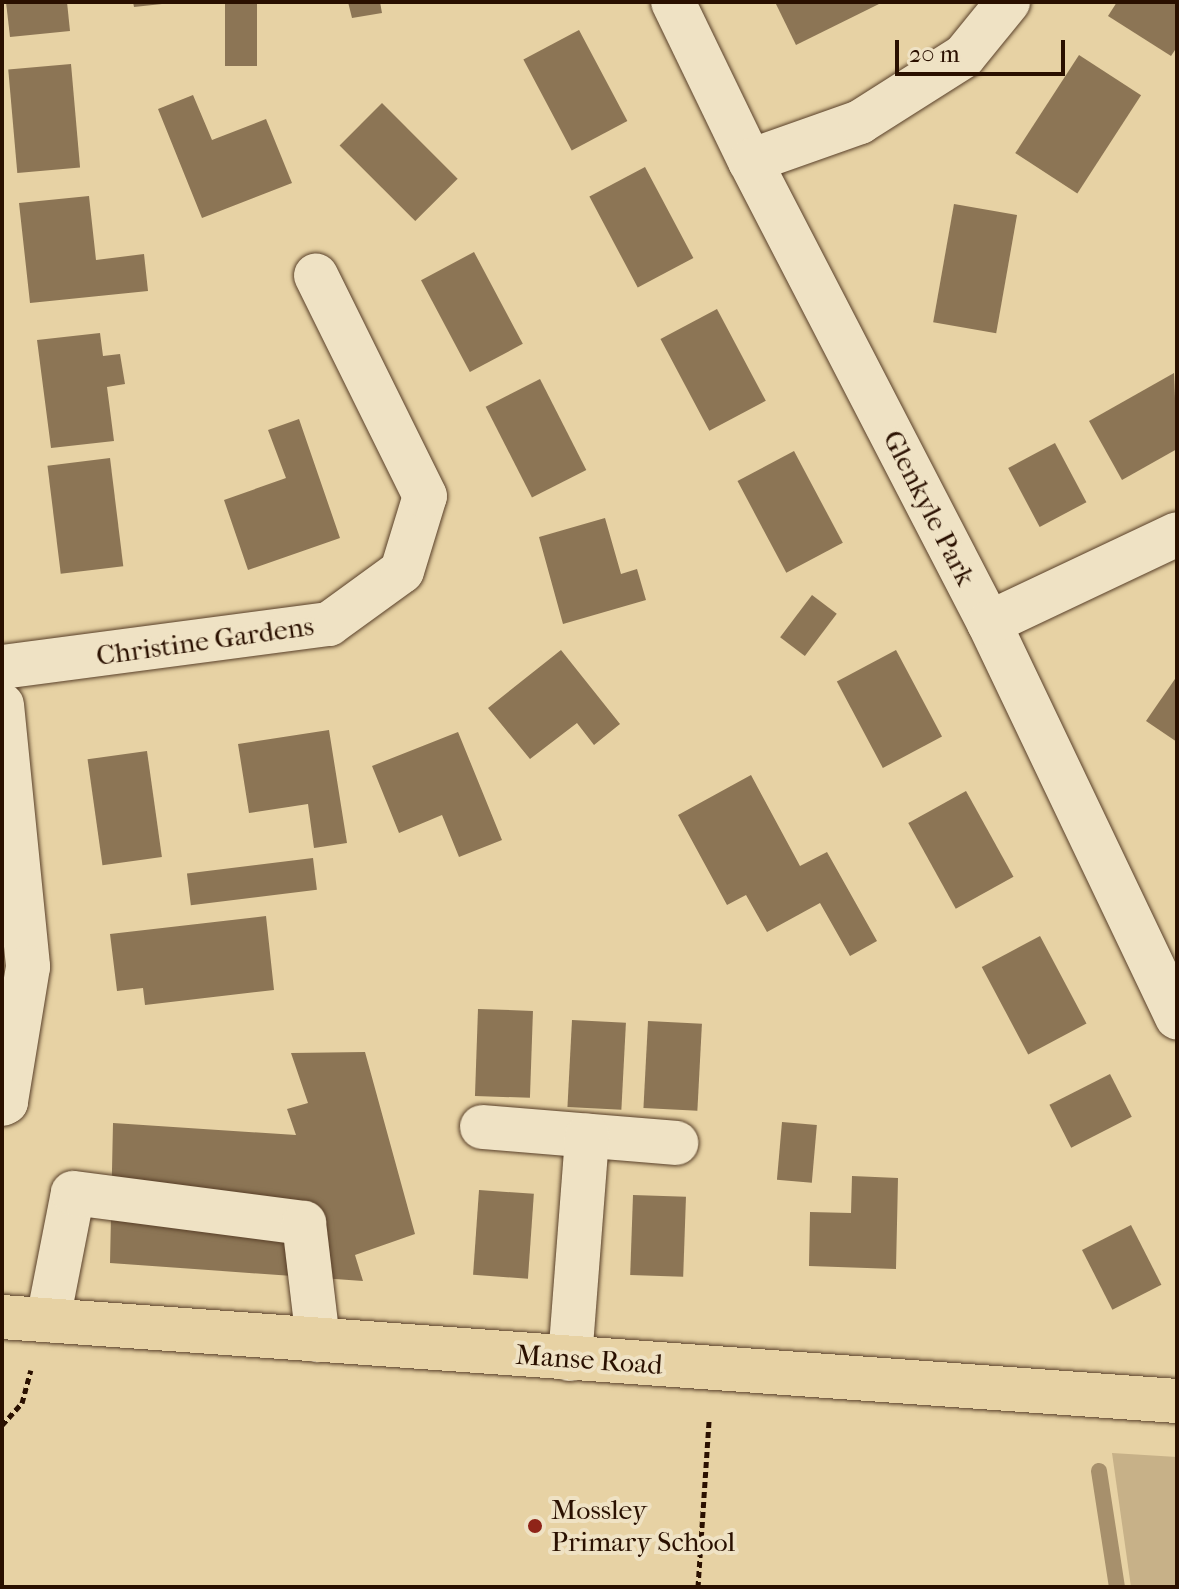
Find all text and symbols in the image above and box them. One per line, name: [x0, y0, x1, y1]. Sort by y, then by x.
scale bar: [899, 24, 1069, 74]
text: 20 m: [909, 40, 960, 68]
street label: Glenkyle Park: [876, 425, 982, 591]
street label: Christine Gardens: [94, 609, 316, 673]
street label: Manse Road: [514, 1338, 664, 1382]
place label: Mossley Primary School: [551, 1493, 735, 1559]
marker: Mossley Primary School: [526, 1517, 544, 1535]

